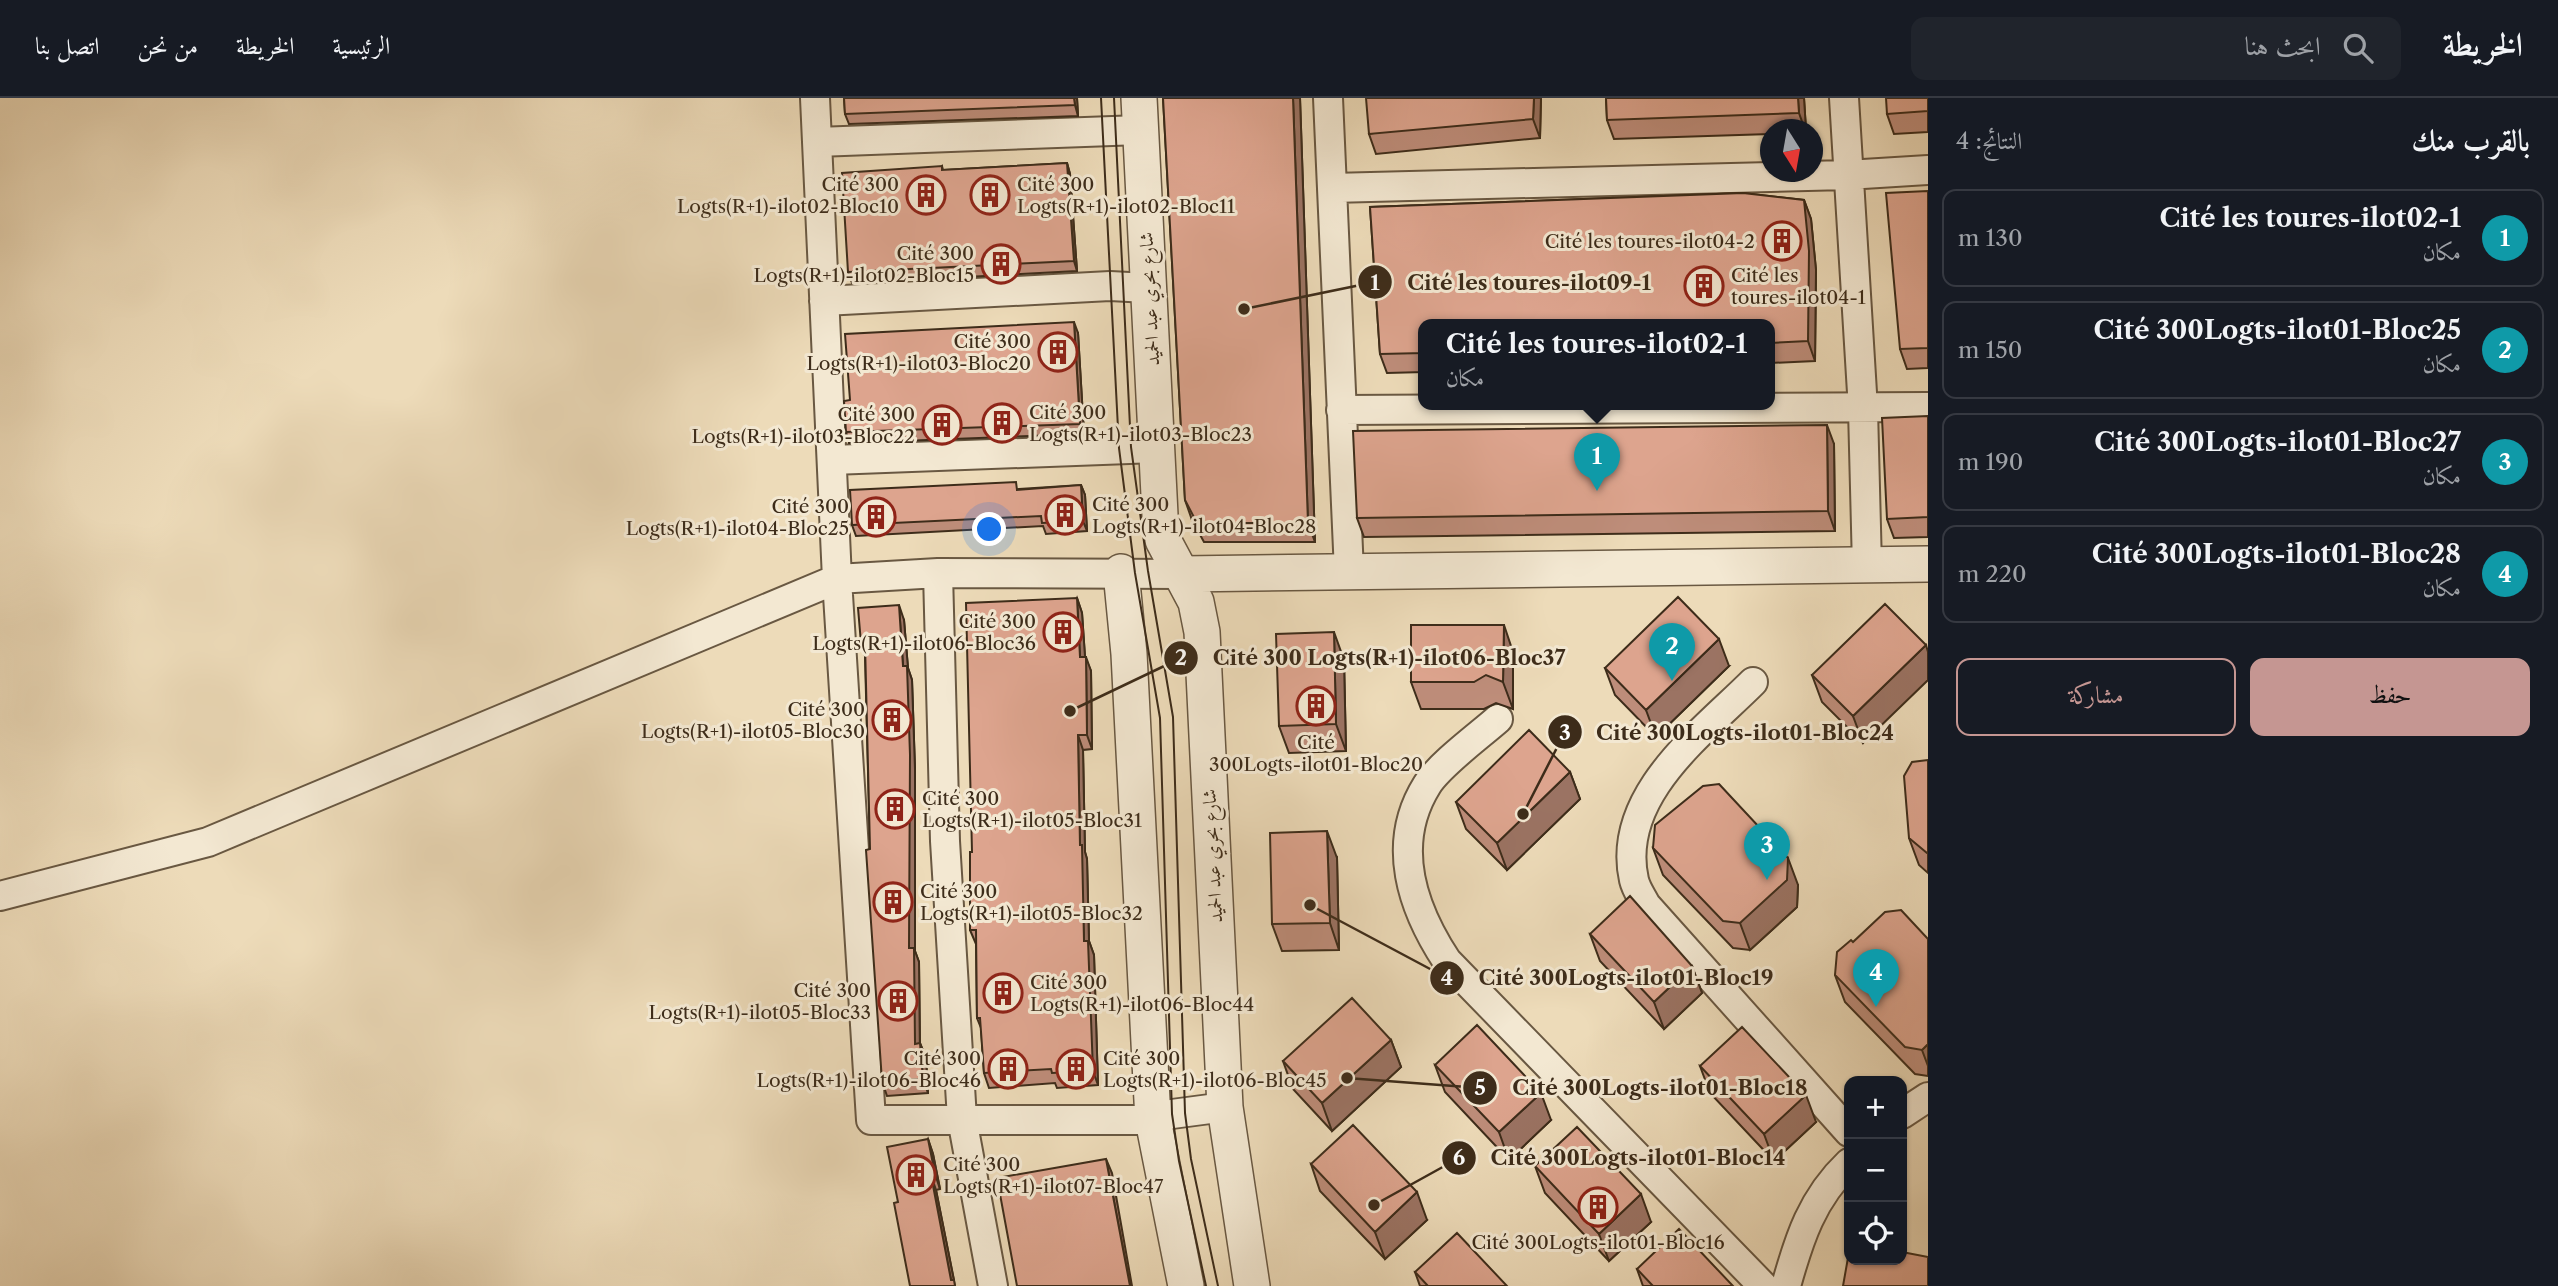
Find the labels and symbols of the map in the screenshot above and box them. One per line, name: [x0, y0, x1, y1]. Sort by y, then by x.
north arrow: [1760, 119, 1823, 182]
place label: Cité 300 Logts(R+1)-ilot02-Bloc10: [677, 173, 899, 218]
place label: Cité 300 Logts(R+1)-ilot02-Bloc11: [1017, 173, 1235, 218]
building icon: Cité 300 Logts(R+1)-ilot02-Bloc10: [905, 174, 947, 216]
building icon: Cité 300 Logts(R+1)-ilot02-Bloc11: [969, 174, 1011, 216]
building icon: Cité les toures-ilot04-2: [1761, 220, 1803, 262]
place label: Cité les toures-ilot04-2: [1545, 230, 1755, 253]
street label: شارع بحري عبد الحميد: [1135, 231, 1168, 367]
place label: Cité 300 Logts(R+1)-ilot02-Bloc15: [754, 242, 974, 287]
building icon: Cité 300 Logts(R+1)-ilot02-Bloc15: [980, 243, 1022, 285]
callout: Cité les toures-ilot09-1: [1358, 261, 1665, 303]
place label: Cité les toures-ilot04-1: [1731, 264, 1866, 309]
building icon: Cité les toures-ilot04-1: [1683, 265, 1725, 307]
text: 1: [1370, 270, 1380, 295]
text: Cité les toures-ilot09-1: [1407, 270, 1651, 295]
place label: Cité 300 Logts(R+1)-ilot03-Bloc20: [806, 330, 1031, 375]
building icon: Cité 300 Logts(R+1)-ilot03-Bloc20: [1037, 331, 1079, 373]
place label: Cité 300 Logts(R+1)-ilot03-Bloc23: [1029, 401, 1252, 446]
building icon: Cité 300 Logts(R+1)-ilot03-Bloc23: [981, 402, 1023, 444]
place label: Cité 300 Logts(R+1)-ilot03-Bloc22: [692, 403, 915, 448]
building icon: Cité 300 Logts(R+1)-ilot03-Bloc22: [921, 404, 963, 446]
pin: 1: [1574, 433, 1620, 491]
place label: Cité 300 Logts(R+1)-ilot04-Bloc28: [1092, 493, 1316, 538]
building icon: Cité 300 Logts(R+1)-ilot04-Bloc28: [1044, 494, 1086, 536]
place label: Cité 300 Logts(R+1)-ilot04-Bloc25: [626, 495, 849, 540]
building icon: Cité 300 Logts(R+1)-ilot04-Bloc25: [855, 496, 897, 538]
your location: [972, 512, 1006, 546]
place label: Cité 300 Logts(R+1)-ilot06-Bloc36: [812, 610, 1036, 655]
building icon: Cité 300 Logts(R+1)-ilot06-Bloc36: [1042, 611, 1084, 653]
pin: 2: [1649, 623, 1695, 681]
callout: Cité 300 Logts(R+1)-ilot06-Bloc37: [1163, 637, 1579, 679]
text: 2: [1175, 645, 1187, 670]
text: Cité 300 Logts(R+1)-ilot06-Bloc37: [1213, 645, 1565, 670]
building icon: Cité 300Logts-ilot01-Bloc20: [1295, 685, 1337, 727]
place label: Cité 300 Logts(R+1)-ilot05-Bloc30: [641, 698, 865, 743]
building icon: Cité 300 Logts(R+1)-ilot05-Bloc30: [871, 699, 913, 741]
callout: Cité 300Logts-ilot01-Bloc24: [1547, 711, 1908, 753]
text: 3: [1559, 720, 1571, 745]
text: Cité 300Logts-ilot01-Bloc24: [1596, 720, 1894, 745]
place label: Cité 300Logts-ilot01-Bloc20: [1209, 731, 1423, 776]
place label: Cité 300 Logts(R+1)-ilot05-Bloc31: [922, 787, 1142, 832]
building icon: Cité 300 Logts(R+1)-ilot05-Bloc31: [874, 788, 916, 830]
street label: شارع بحري عبد الحميد: [1198, 788, 1231, 924]
pin: 3: [1744, 822, 1790, 880]
place label: Cité 300 Logts(R+1)-ilot05-Bloc32: [920, 880, 1143, 925]
building icon: Cité 300 Logts(R+1)-ilot05-Bloc32: [872, 881, 914, 923]
pin: 4: [1853, 949, 1899, 1007]
callout: Cité 300Logts-ilot01-Bloc19: [1429, 957, 1787, 999]
text: 4: [1441, 965, 1453, 990]
text: Cité 300Logts-ilot01-Bloc19: [1479, 965, 1773, 990]
place label: Cité 300 Logts(R+1)-ilot06-Bloc44: [1030, 971, 1254, 1016]
building icon: Cité 300 Logts(R+1)-ilot06-Bloc44: [982, 972, 1024, 1014]
place label: Cité 300 Logts(R+1)-ilot05-Bloc33: [649, 979, 871, 1024]
building icon: Cité 300 Logts(R+1)-ilot05-Bloc33: [877, 980, 919, 1022]
place label: Cité 300 Logts(R+1)-ilot06-Bloc46: [757, 1047, 981, 1092]
place label: Cité 300 Logts(R+1)-ilot06-Bloc45: [1103, 1047, 1327, 1092]
building icon: Cité 300 Logts(R+1)-ilot06-Bloc46: [987, 1048, 1029, 1090]
building icon: Cité 300 Logts(R+1)-ilot06-Bloc45: [1055, 1048, 1097, 1090]
callout: Cité 300Logts-ilot01-Bloc18: [1463, 1067, 1821, 1109]
text: 5: [1474, 1075, 1486, 1100]
text: Cité 300Logts-ilot01-Bloc18: [1512, 1075, 1808, 1100]
callout: Cité 300Logts-ilot01-Bloc14: [1442, 1137, 1800, 1179]
text: 6: [1453, 1145, 1465, 1170]
text: Cité 300Logts-ilot01-Bloc14: [1491, 1145, 1785, 1170]
place label: Cité 300 Logts(R+1)-ilot07-Bloc47: [943, 1153, 1164, 1198]
building icon: Cité 300 Logts(R+1)-ilot07-Bloc47: [895, 1154, 937, 1196]
building icon: Cité 300Logts-ilot01-Bloc16: [1577, 1186, 1619, 1228]
place label: Cité 300Logts-ilot01-Bloc16: [1471, 1231, 1725, 1254]

